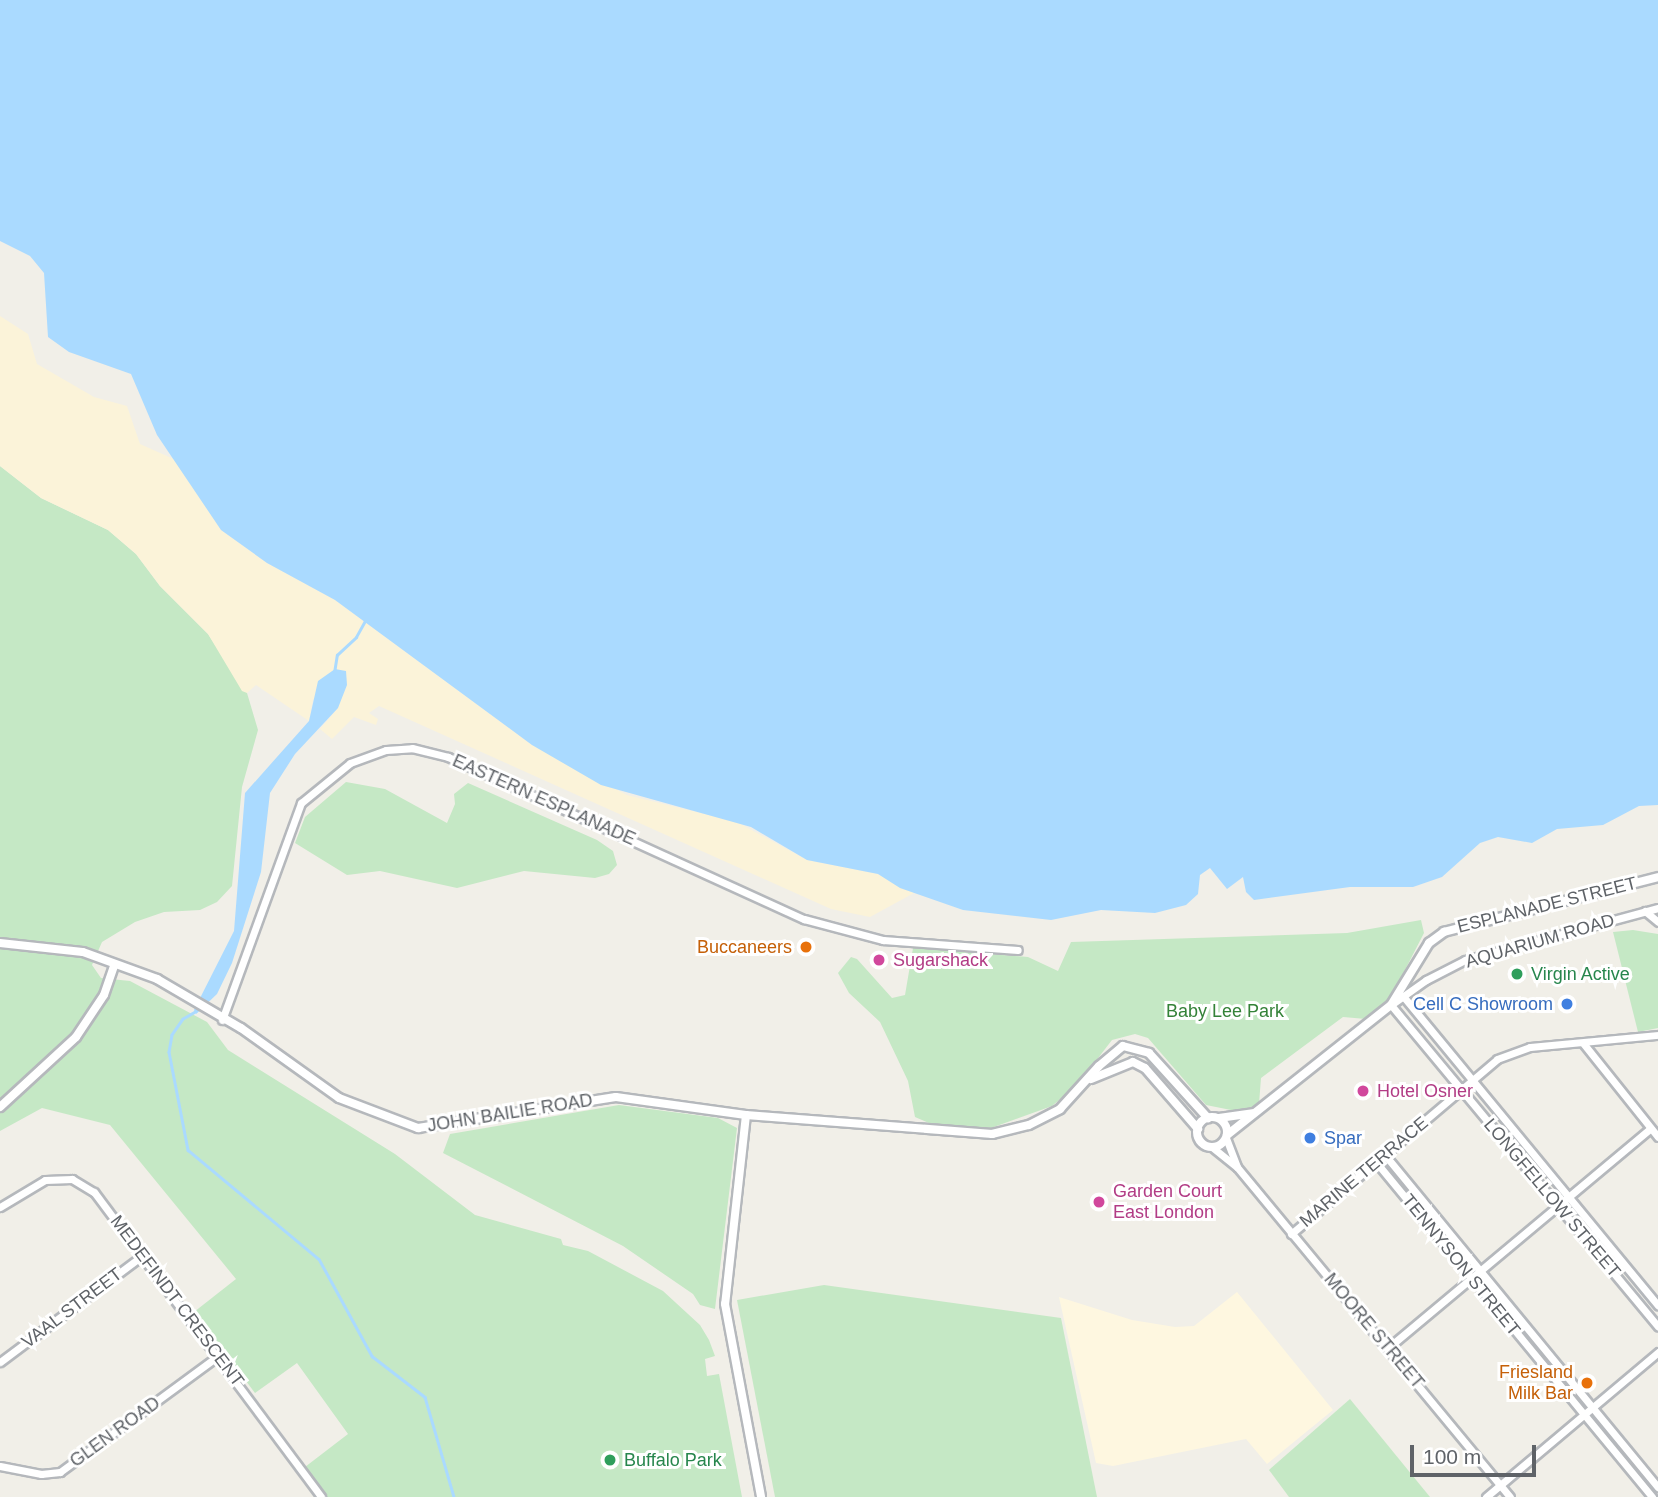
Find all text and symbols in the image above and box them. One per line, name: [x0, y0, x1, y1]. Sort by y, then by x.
street label: EASTERN ESPLANADE: [449, 750, 639, 850]
street label: ESPLANADE STREET: [1455, 872, 1639, 938]
street label: AQUARIUM ROAD: [1463, 909, 1617, 973]
place label: Buccaneers: [697, 936, 792, 958]
marker: Buccaneers: [798, 939, 814, 955]
place label: Sugarshack: [893, 949, 988, 971]
marker: Sugarshack: [871, 952, 887, 968]
place label: Virgin Active: [1531, 963, 1631, 985]
marker: Virgin Active: [1509, 966, 1525, 982]
place label: Cell C Showroom: [1413, 993, 1553, 1015]
marker: Cell C Showroom: [1559, 996, 1575, 1012]
park label: Baby Lee Park: [1166, 1000, 1284, 1022]
place label: Hotel Osner: [1377, 1080, 1473, 1102]
marker: Hotel Osner: [1355, 1083, 1371, 1099]
street label: JOHN BAILIE ROAD: [426, 1089, 594, 1137]
street label: MARINE TERRACE: [1295, 1112, 1433, 1232]
street label: LONGFELLOW STREET: [1479, 1114, 1625, 1282]
place label: Spar: [1324, 1127, 1362, 1149]
marker: Spar: [1302, 1130, 1318, 1146]
place label: Garden Court East London: [1113, 1181, 1222, 1224]
street label: TENNYSON STREET: [1397, 1190, 1525, 1340]
marker: Garden Court East London: [1091, 1194, 1107, 1210]
street label: MEDEFINDT CRESCENT: [105, 1211, 249, 1391]
street label: VAAL STREET: [17, 1263, 127, 1353]
street label: MOORE STREET: [1319, 1269, 1429, 1393]
place label: Friesland Milk Bar: [1499, 1362, 1573, 1404]
marker: Friesland Milk Bar: [1579, 1375, 1595, 1391]
street label: GLEN ROAD: [66, 1392, 164, 1472]
scale bar: [1413, 1430, 1539, 1474]
text: 100 m: [1423, 1445, 1481, 1468]
place label: Buffalo Park: [624, 1449, 722, 1471]
marker: Buffalo Park: [602, 1452, 618, 1468]

